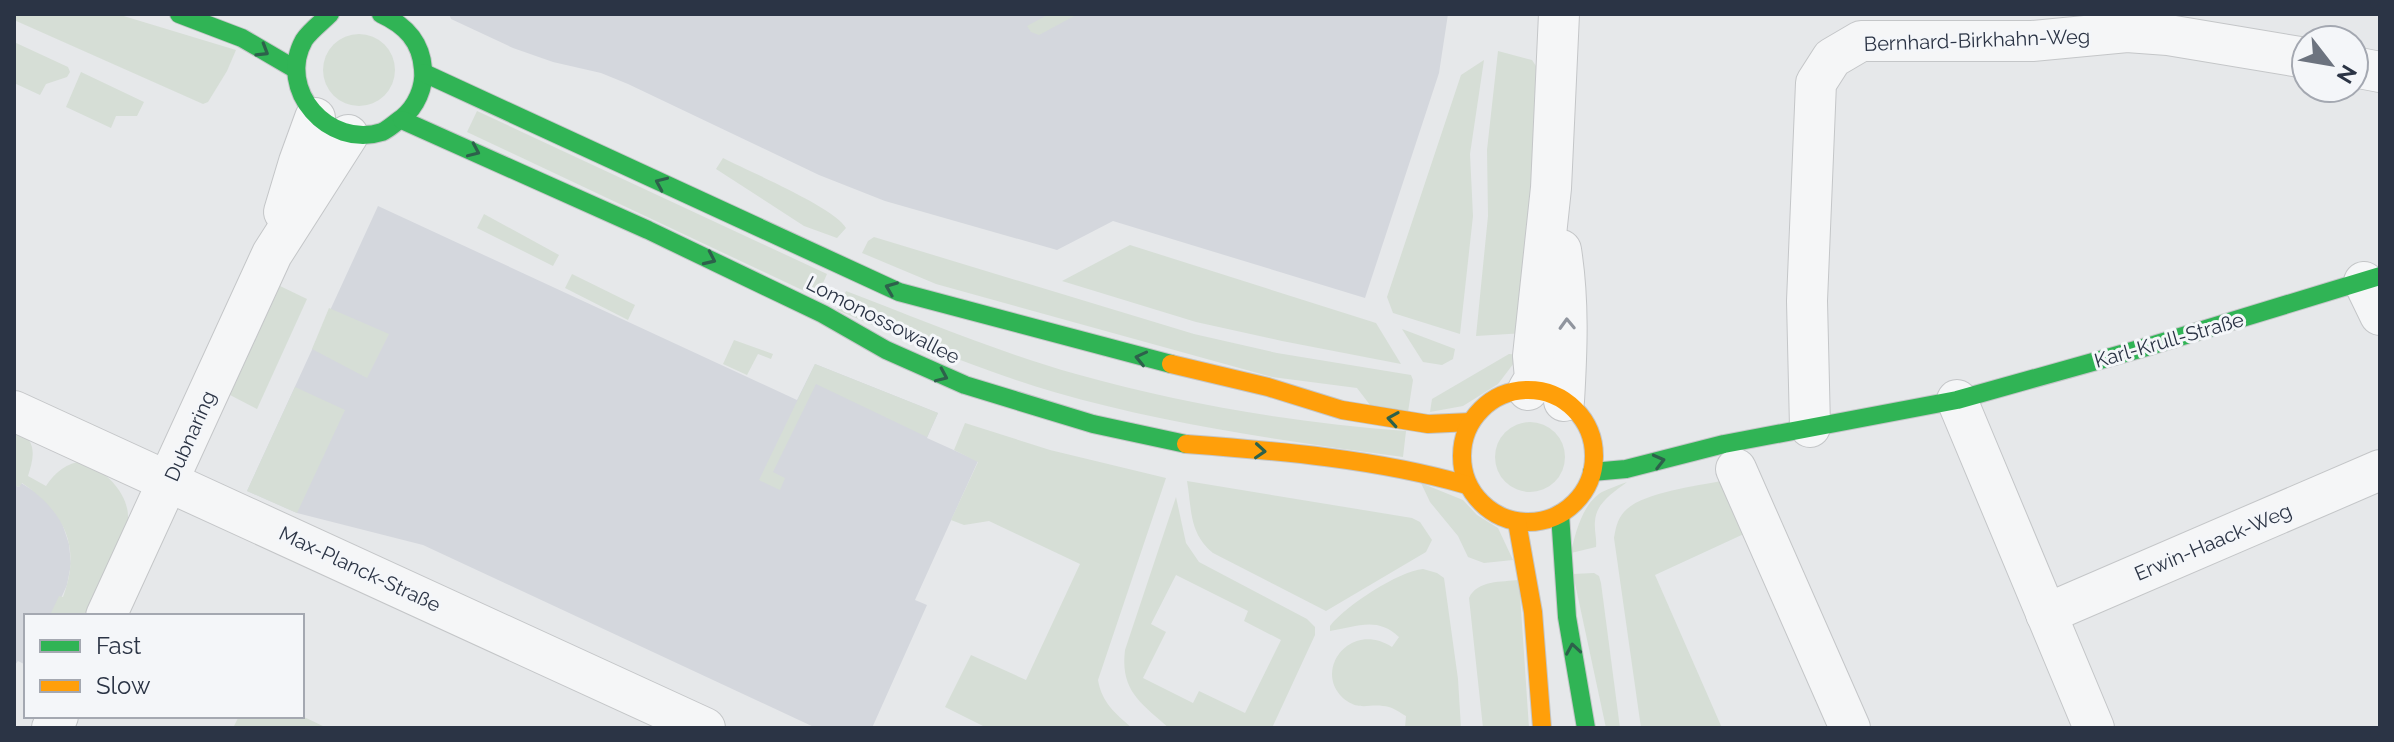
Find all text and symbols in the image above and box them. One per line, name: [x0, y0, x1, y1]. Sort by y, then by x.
street label: Bernhard-Birkhahn-Weg: [1863, 24, 2091, 56]
north arrow: [2290, 24, 2370, 104]
one-way arrow: [254, 41, 269, 56]
text: N: [2332, 60, 2363, 88]
one-way arrow: [465, 141, 480, 157]
one-way arrow: [655, 177, 669, 193]
one-way arrow: [701, 249, 716, 265]
street label: Lomonossowallee: [802, 271, 964, 369]
one-way arrow: [885, 282, 899, 298]
street label: Karl-Krull-Straße: [2092, 307, 2247, 373]
one-way arrow: [1559, 317, 1576, 329]
one-way arrow: [1135, 350, 1148, 367]
one-way arrow: [934, 366, 948, 382]
street label: Dubnaring: [159, 387, 221, 485]
one-way arrow: [1387, 411, 1400, 428]
one-way arrow: [1254, 442, 1267, 459]
one-way arrow: [1651, 453, 1665, 470]
street label: Erwin-Haack-Weg: [2131, 498, 2295, 586]
street label: Max-Planck-Straße: [275, 521, 445, 617]
legend: [24, 614, 304, 718]
text: Fast: [96, 631, 141, 660]
one-way arrow: [1565, 642, 1582, 656]
text: Slow: [96, 671, 151, 700]

